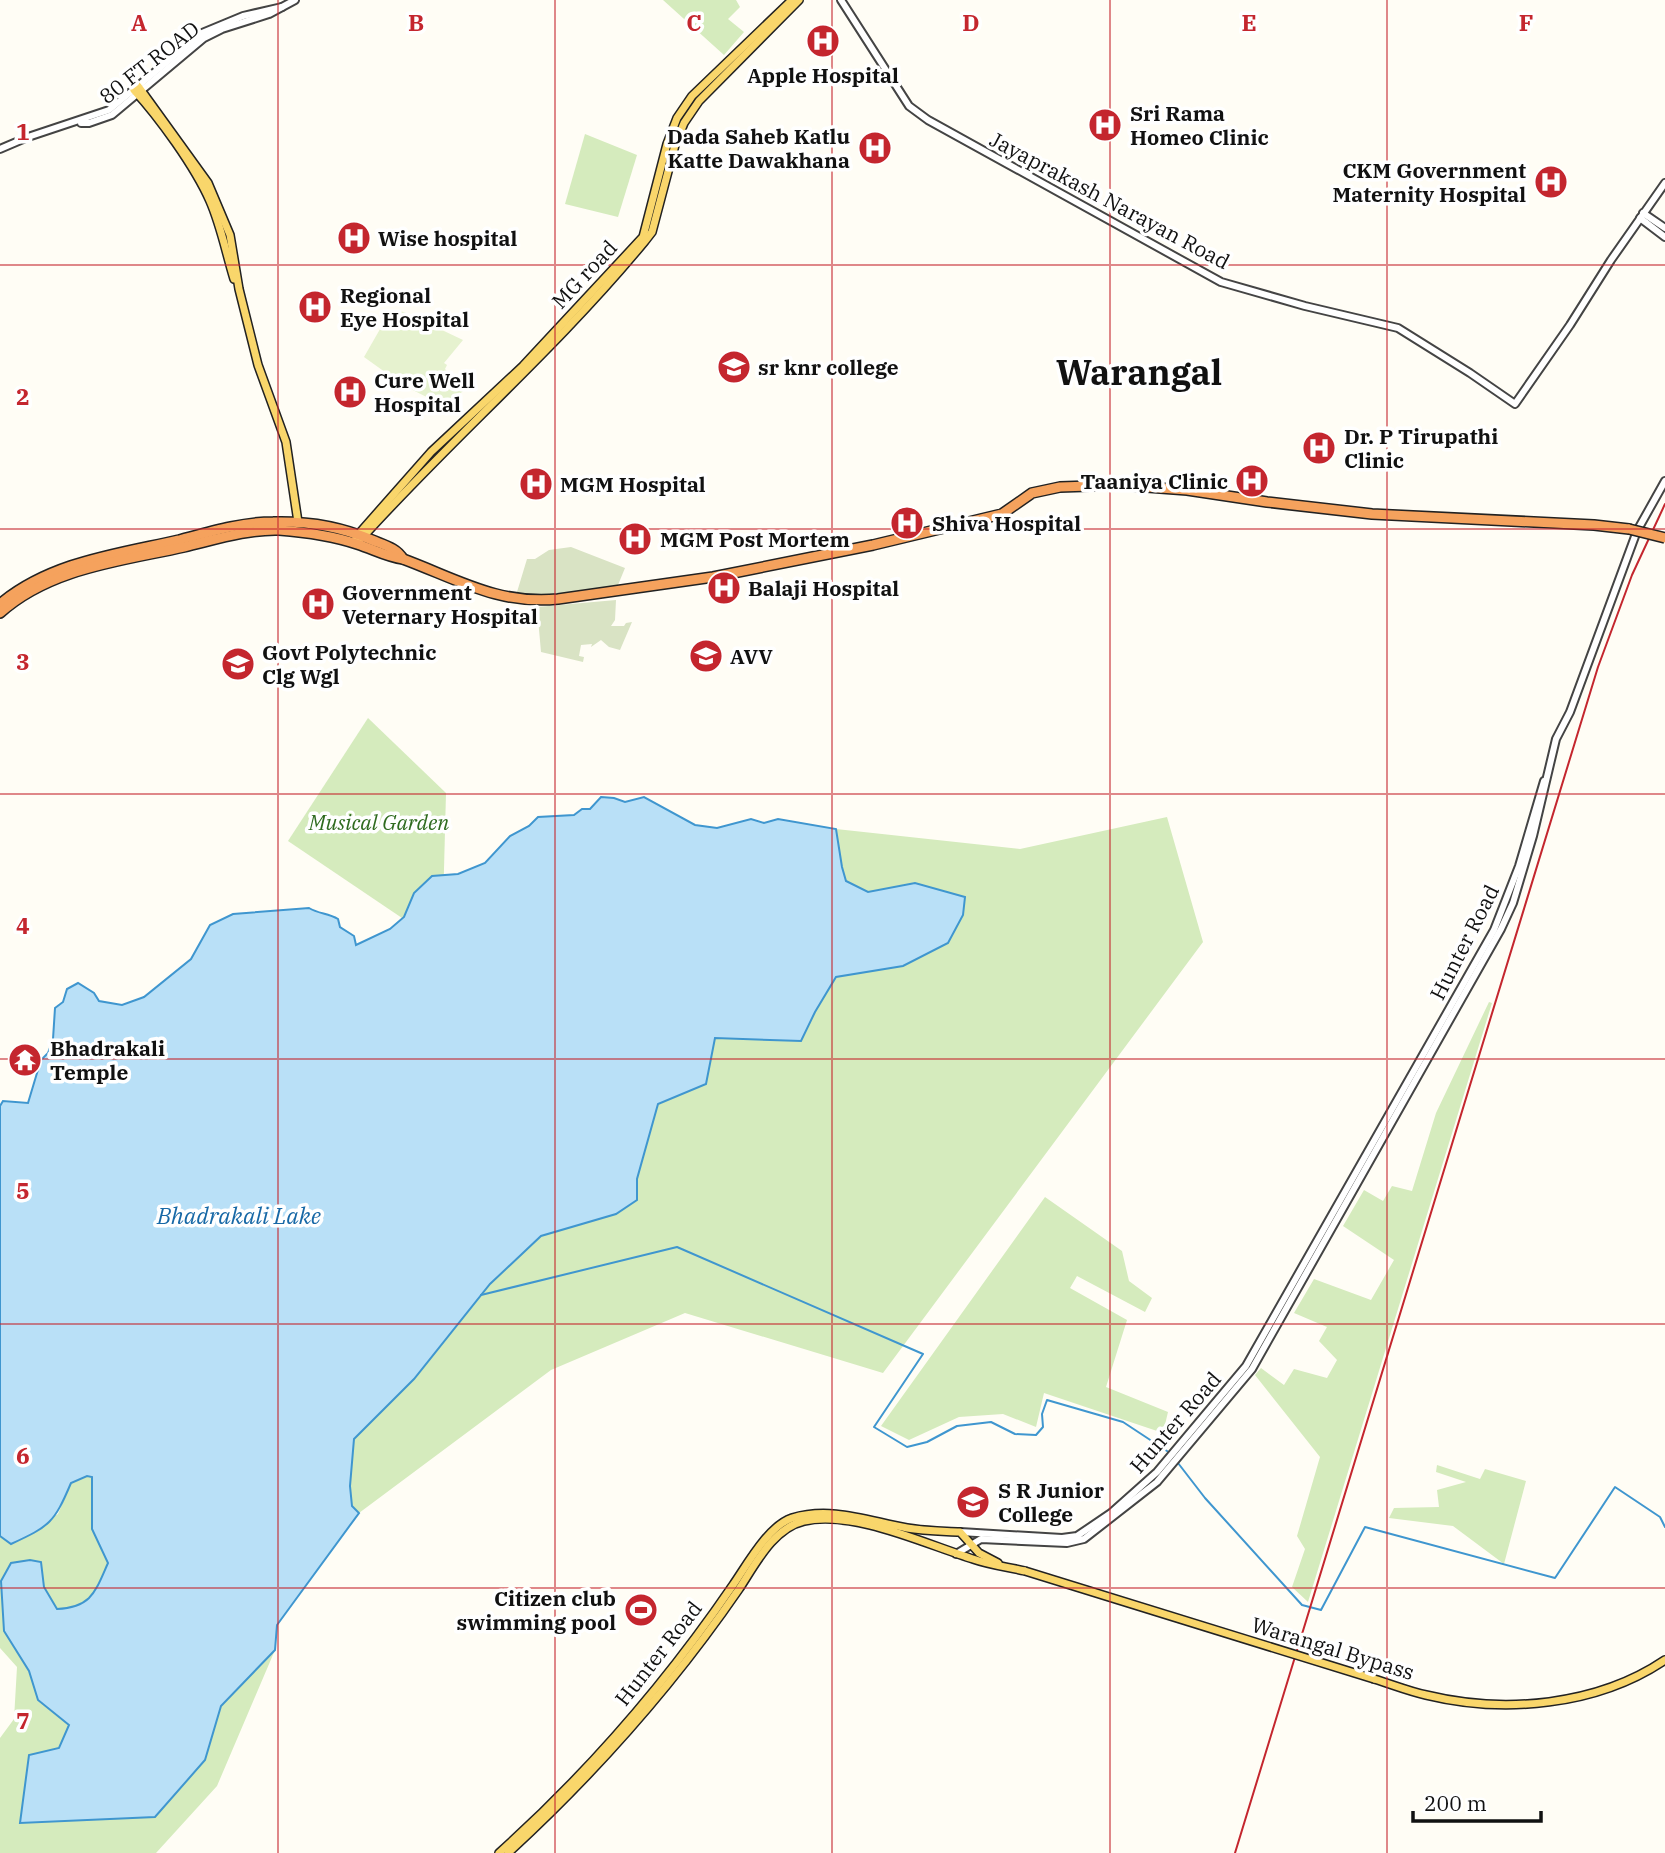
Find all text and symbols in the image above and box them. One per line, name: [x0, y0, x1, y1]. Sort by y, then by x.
text: B: [408, 7, 424, 37]
text: C: [686, 7, 702, 37]
text: D: [962, 7, 980, 37]
text: E: [1241, 7, 1257, 37]
text: F: [1519, 7, 1533, 37]
street label: 80 FT ROAD: [94, 15, 204, 109]
hospital icon: Apple Hospital: [804, 22, 842, 60]
place label: Apple Hospital: [747, 61, 899, 89]
place label: Sri Rama Homeo Clinic: [1130, 99, 1269, 151]
hospital icon: Sri Rama Homeo Clinic: [1086, 106, 1124, 144]
text: 1: [16, 116, 30, 146]
place label: Dada Saheb Katlu Katte Dawakhana: [667, 122, 850, 174]
street label: Jayaprakash Narayan Road: [985, 125, 1235, 275]
hospital icon: Dada Saheb Katlu Katte Dawakhana: [856, 129, 894, 167]
place label: CKM Government Maternity Hospital: [1332, 156, 1526, 208]
hospital icon: CKM Government Maternity Hospital: [1532, 163, 1570, 201]
hospital icon: Wise hospital: [335, 219, 373, 257]
place label: Wise hospital: [378, 224, 517, 252]
street label: MG road: [545, 234, 623, 314]
place label: Regional Eye Hospital: [340, 281, 469, 333]
hospital icon: Regional Eye Hospital: [296, 288, 334, 326]
school or university icon: sr knr college: [715, 348, 753, 386]
district label: Warangal: [1056, 349, 1222, 395]
place label: sr knr college: [758, 353, 899, 381]
place label: Cure Well Hospital: [374, 366, 475, 418]
hospital icon: Cure Well Hospital: [331, 373, 369, 411]
text: 2: [16, 381, 30, 411]
place label: Dr. P Tirupathi Clinic: [1344, 422, 1498, 474]
hospital icon: Dr. P Tirupathi Clinic: [1300, 429, 1338, 467]
hospital icon: Taaniya Clinic: [1233, 462, 1271, 500]
hospital icon: MGM Hospital: [517, 465, 555, 503]
place label: Taaniya Clinic: [1081, 467, 1228, 495]
place label: MGM Hospital: [560, 470, 706, 498]
hospital icon: Shiva Hospital: [888, 504, 926, 542]
place label: Shiva Hospital: [932, 509, 1081, 537]
hospital icon: MGM Post Mortem: [616, 520, 654, 558]
place label: MGM Post Mortem: [660, 525, 850, 553]
hospital icon: Balaji Hospital: [705, 569, 743, 607]
place label: Balaji Hospital: [748, 574, 899, 602]
place label: Government Veternary Hospital: [342, 578, 538, 630]
hospital icon: Government Veternary Hospital: [299, 585, 337, 623]
school or university icon: AVV: [687, 637, 725, 675]
place label: Govt Polytechnic Clg Wgl: [262, 638, 436, 690]
place label: AVV: [730, 642, 773, 670]
school or university icon: Govt Polytechnic Clg Wgl: [219, 645, 257, 683]
text: 3: [16, 646, 30, 676]
park label: Musical Garden: [308, 808, 449, 836]
street label: Hunter Road: [1423, 879, 1505, 1004]
text: 4: [16, 910, 30, 940]
place label: Bhadrakali Temple: [50, 1034, 165, 1086]
temple icon: Bhadrakali Temple: [6, 1041, 44, 1079]
text: 5: [16, 1175, 30, 1205]
water label: Bhadrakali Lake: [156, 1200, 321, 1230]
street label: Hunter Road: [1123, 1365, 1227, 1479]
text: 6: [16, 1440, 30, 1470]
place label: S R Junior College: [998, 1476, 1105, 1528]
school or university icon: S R Junior College: [954, 1483, 992, 1521]
place label: Citizen club swimming pool: [457, 1584, 616, 1636]
sports icon: Citizen club swimming pool: [622, 1591, 660, 1629]
street label: Hunter Road: [608, 1595, 708, 1711]
street label: Warangal Bypass: [1248, 1610, 1418, 1686]
text: 7: [16, 1705, 30, 1735]
scale bar: [1413, 1780, 1541, 1824]
text: 200 m: [1424, 1789, 1487, 1817]

